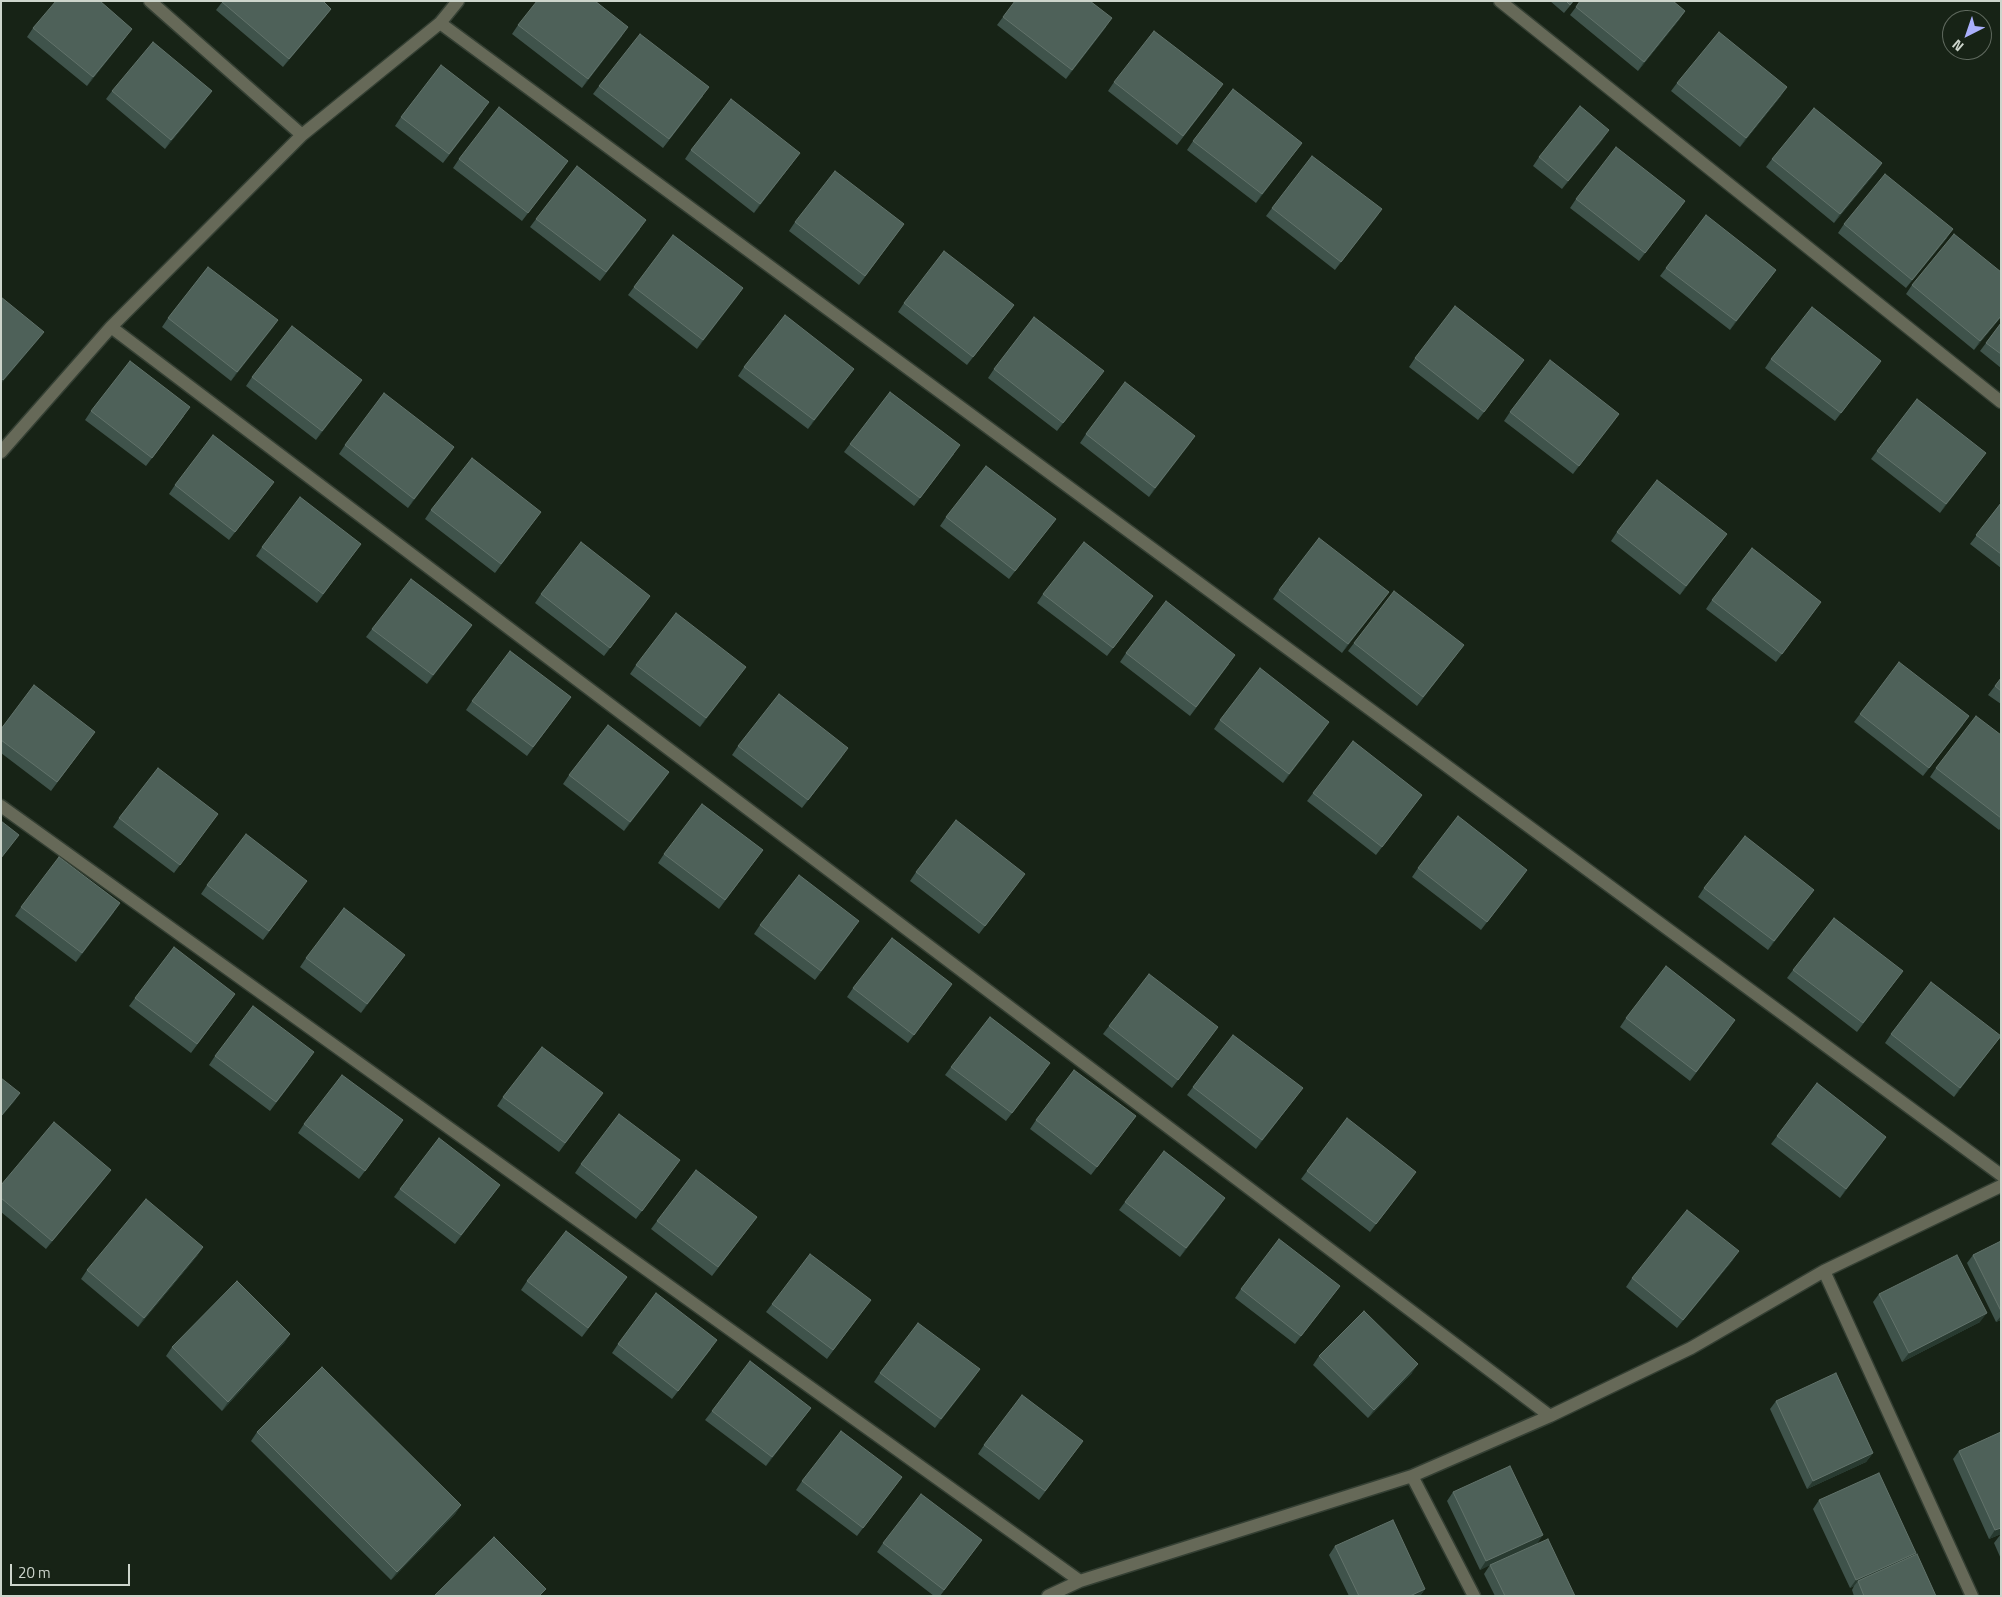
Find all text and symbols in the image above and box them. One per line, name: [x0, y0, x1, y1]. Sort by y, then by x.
north arrow: [1942, 10, 1992, 60]
text: N: [1947, 35, 1968, 57]
scale bar: [12, 1554, 132, 1586]
text: 20 m: [18, 1561, 51, 1584]

